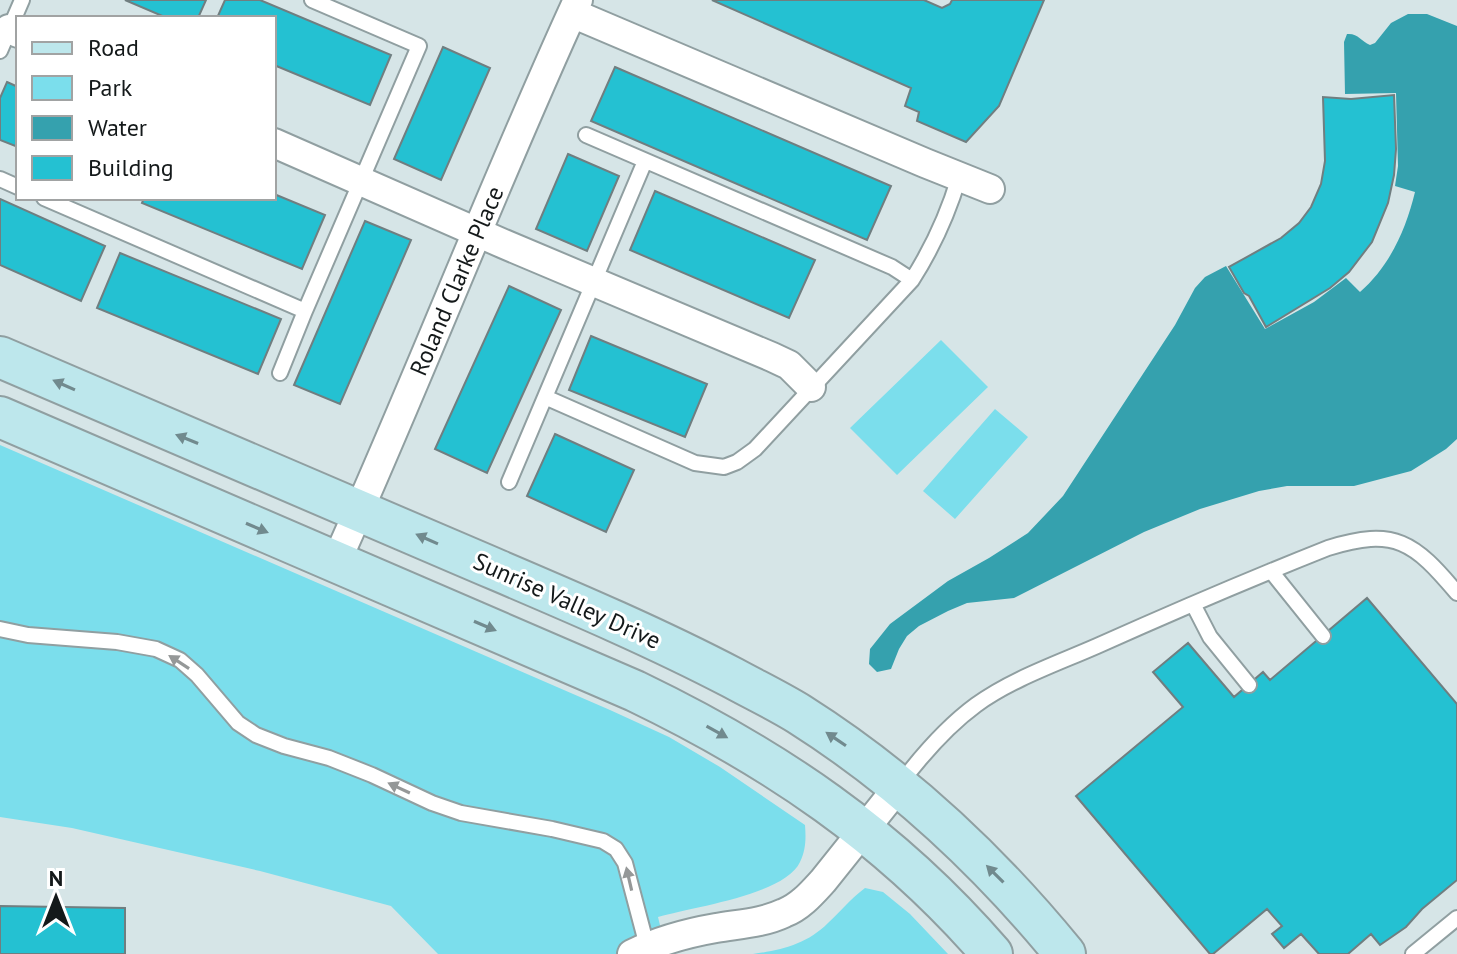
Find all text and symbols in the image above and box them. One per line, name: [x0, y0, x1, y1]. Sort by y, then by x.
legend: [16, 16, 276, 200]
text: Road: [88, 32, 139, 63]
text: Park: [88, 72, 133, 103]
text: Water: [88, 112, 147, 143]
text: Building: [88, 152, 174, 183]
street label: Roland Clarke Place: [403, 181, 510, 380]
one-way arrow: [52, 378, 76, 392]
one-way arrow: [175, 432, 199, 445]
one-way arrow: [245, 522, 269, 535]
one-way arrow: [415, 533, 439, 546]
street label: Sunrise Valley Drive: [469, 545, 666, 656]
one-way arrow: [473, 620, 497, 633]
one-way arrow: [169, 655, 190, 670]
one-way arrow: [706, 726, 729, 739]
one-way arrow: [825, 732, 846, 747]
one-way arrow: [388, 781, 411, 795]
north arrow: [16, 858, 96, 938]
text: N: [49, 864, 63, 892]
one-way arrow: [986, 865, 1005, 884]
one-way arrow: [622, 866, 635, 891]

